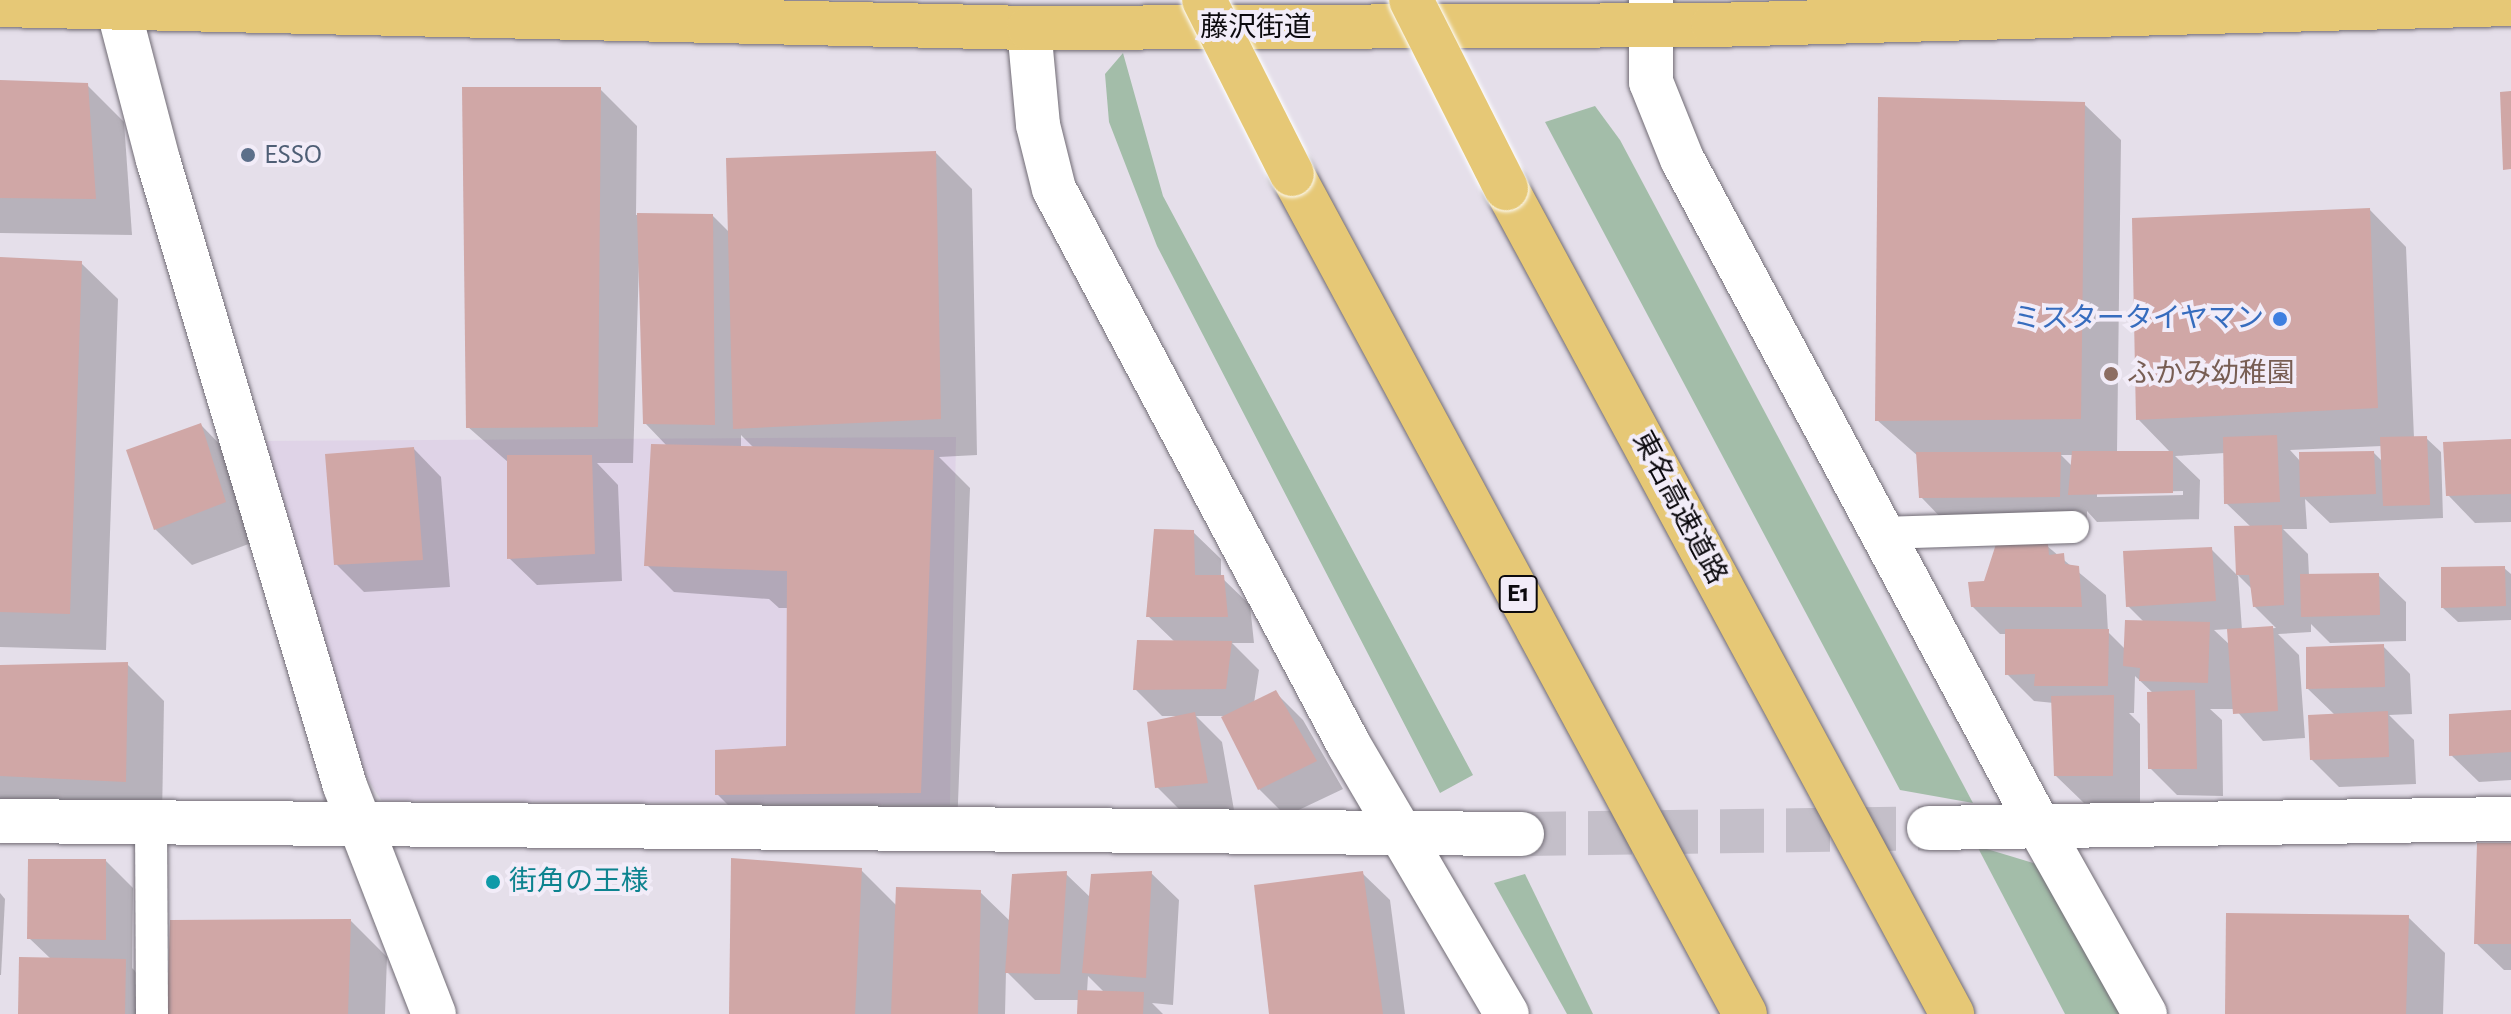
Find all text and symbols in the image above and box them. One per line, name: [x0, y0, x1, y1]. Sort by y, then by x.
street label: 藤沢街道: [1200, 11, 1312, 45]
place label: ESSO: [264, 138, 322, 172]
marker: ESSO: [239, 146, 257, 164]
place label: ミスタータイヤマン: [2012, 302, 2264, 336]
marker: ミスタータイヤマン: [2271, 310, 2289, 328]
place label: ふかみ幼稚園: [2127, 357, 2295, 391]
marker: ふかみ幼稚園: [2102, 365, 2120, 383]
street label: 東名高速道路: [1625, 426, 1733, 590]
road number: E1: [1498, 572, 1538, 616]
place label: 街角の王様: [509, 865, 649, 899]
marker: 街角の王様: [484, 873, 502, 891]

